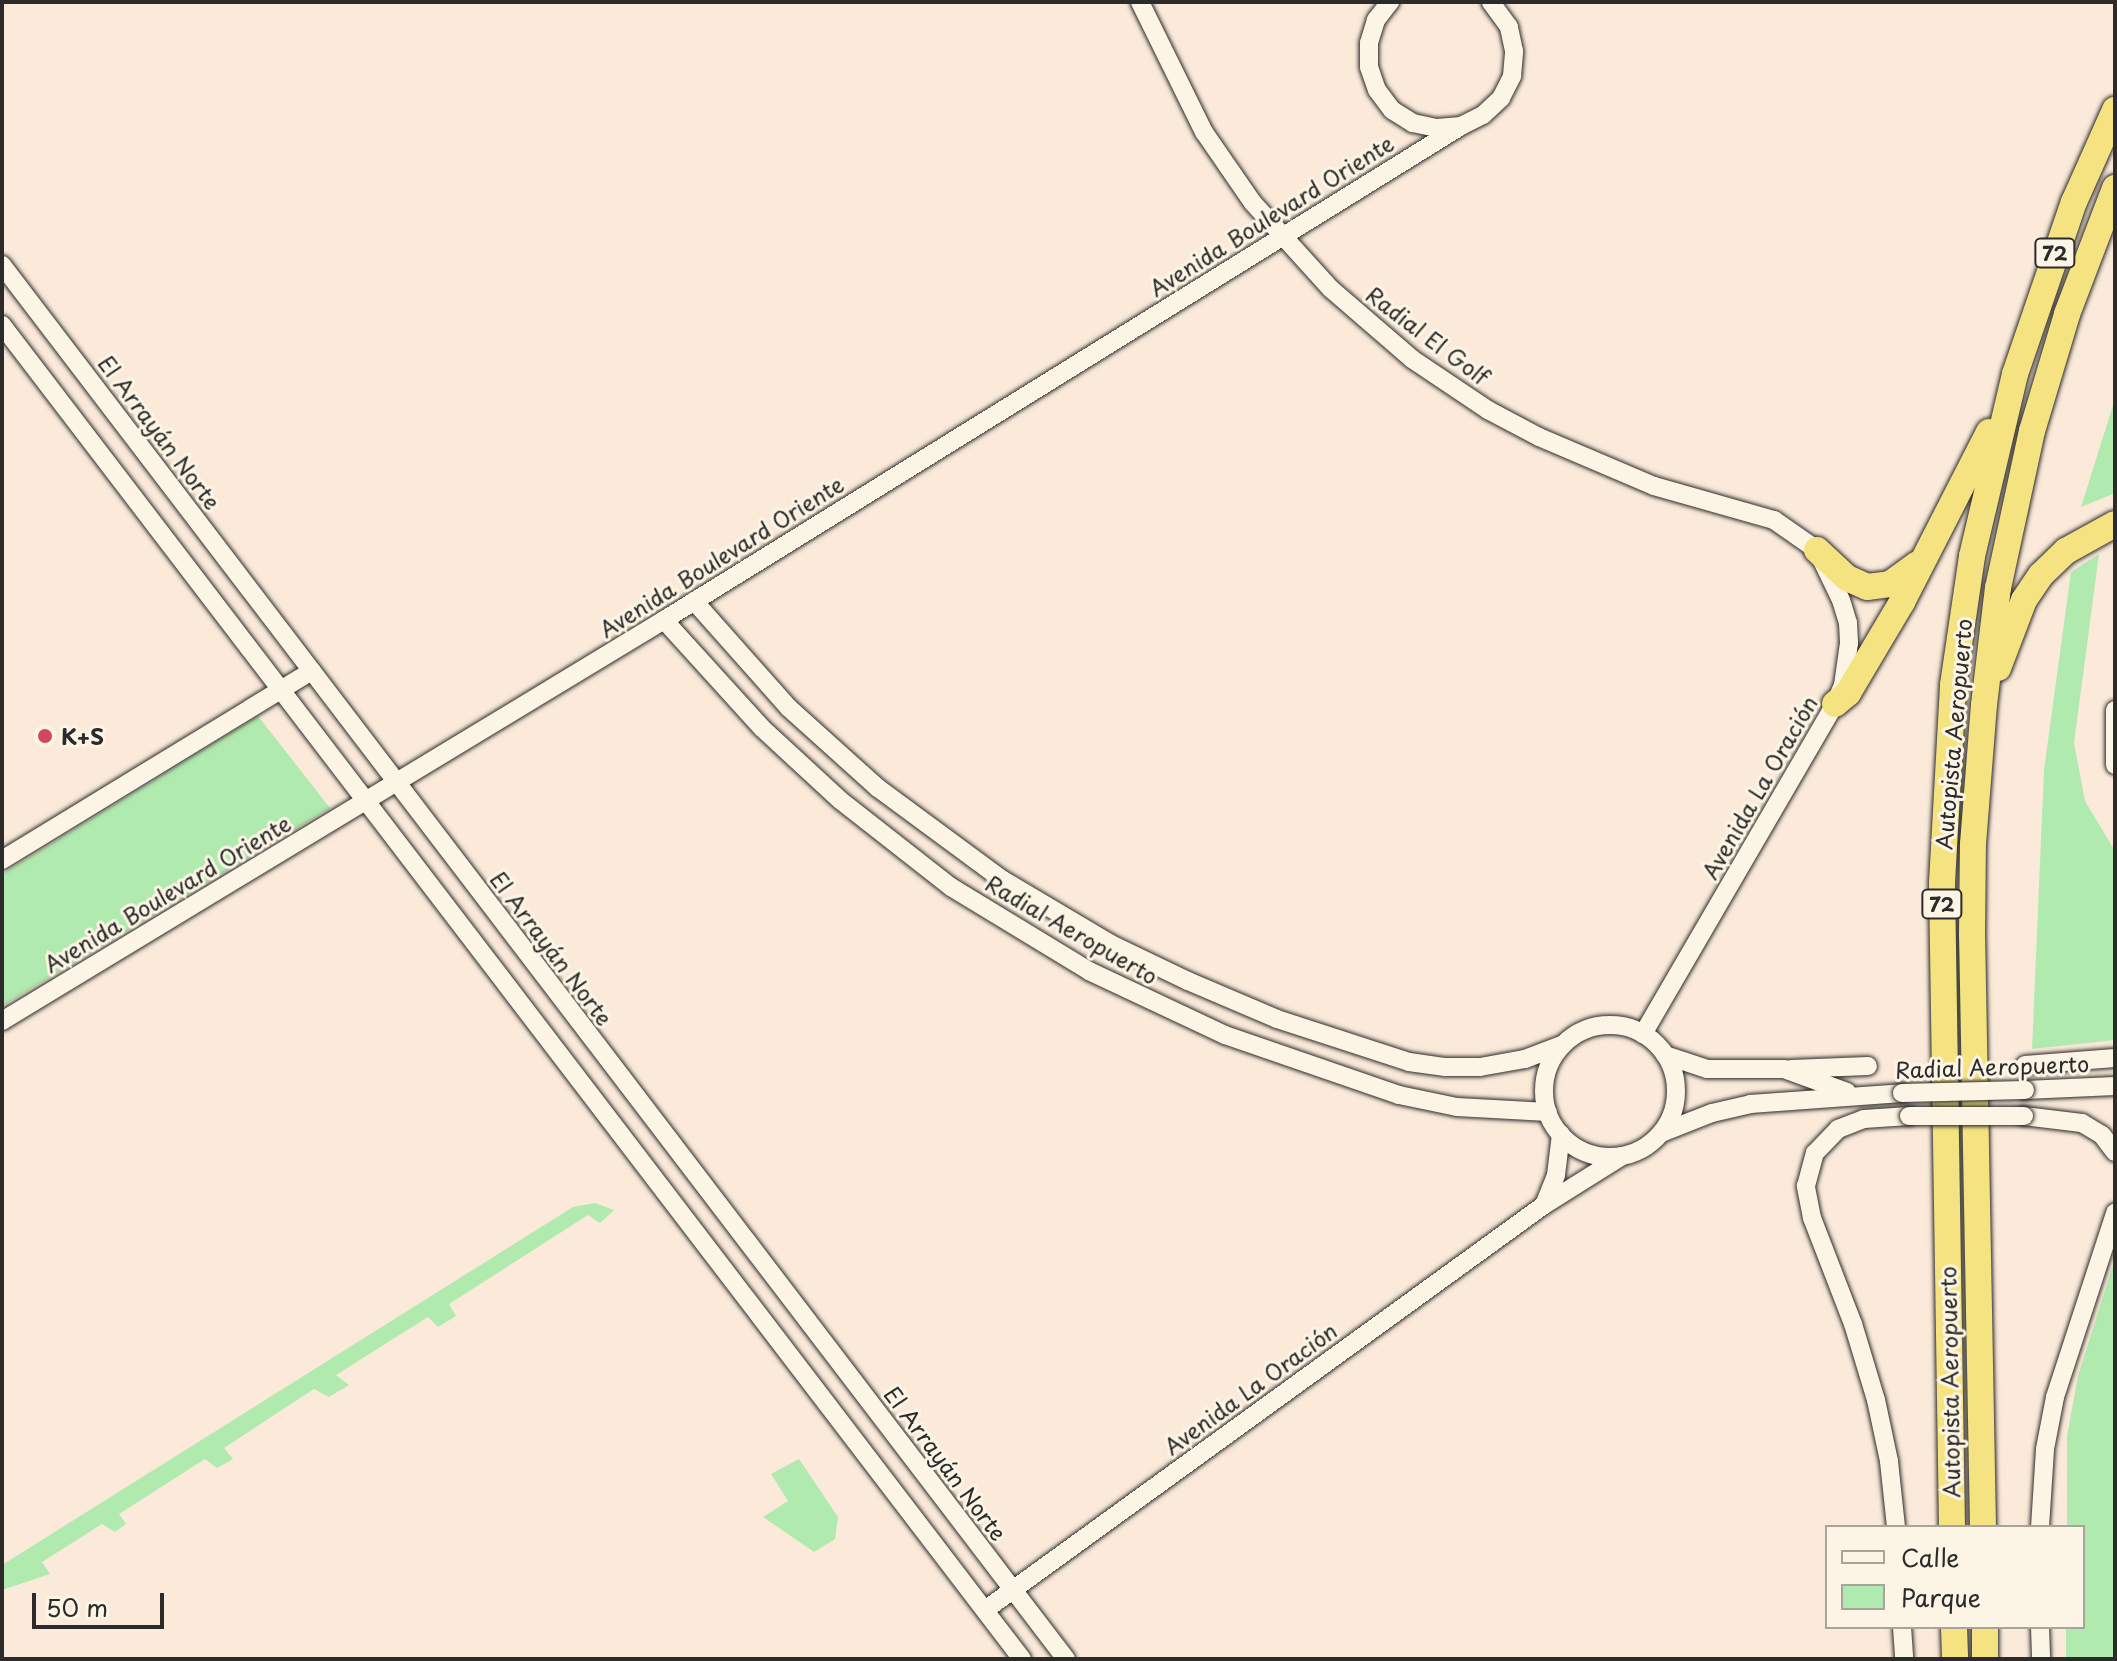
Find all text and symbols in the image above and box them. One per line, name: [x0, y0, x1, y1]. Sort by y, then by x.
street label: Avenida Boulevard Oriente: [1145, 129, 1397, 301]
road number: 72: [2033, 237, 2077, 269]
street label: Radial El Golf: [1361, 280, 1495, 390]
street label: El Arrayán Norte: [94, 350, 226, 514]
street label: Avenida Boulevard Oriente: [595, 470, 847, 642]
street label: Autopista Aeropuerto: [1930, 619, 1976, 849]
street label: Avenida La Oración: [1696, 691, 1822, 883]
place label: K+S: [61, 723, 104, 749]
marker: K+S: [36, 727, 54, 745]
street label: Avenida Boulevard Oriente: [39, 809, 295, 977]
street label: El Arrayán Norte: [486, 866, 618, 1030]
street label: Radial Aeropuerto: [982, 869, 1162, 989]
road number: 72: [1920, 888, 1964, 920]
street label: Radial Aeropuerto: [1895, 1049, 2089, 1083]
street label: Autopista Aeropuerto: [1934, 1267, 1964, 1497]
street label: Avenida La Oración: [1158, 1316, 1342, 1460]
street label: El Arrayán Norte: [880, 1381, 1012, 1545]
legend: [1825, 1525, 2085, 1629]
text: Calle: [1901, 1539, 1959, 1575]
scale bar: [36, 1577, 168, 1627]
text: Parque: [1901, 1579, 1981, 1615]
text: 50 m: [46, 1589, 108, 1625]

